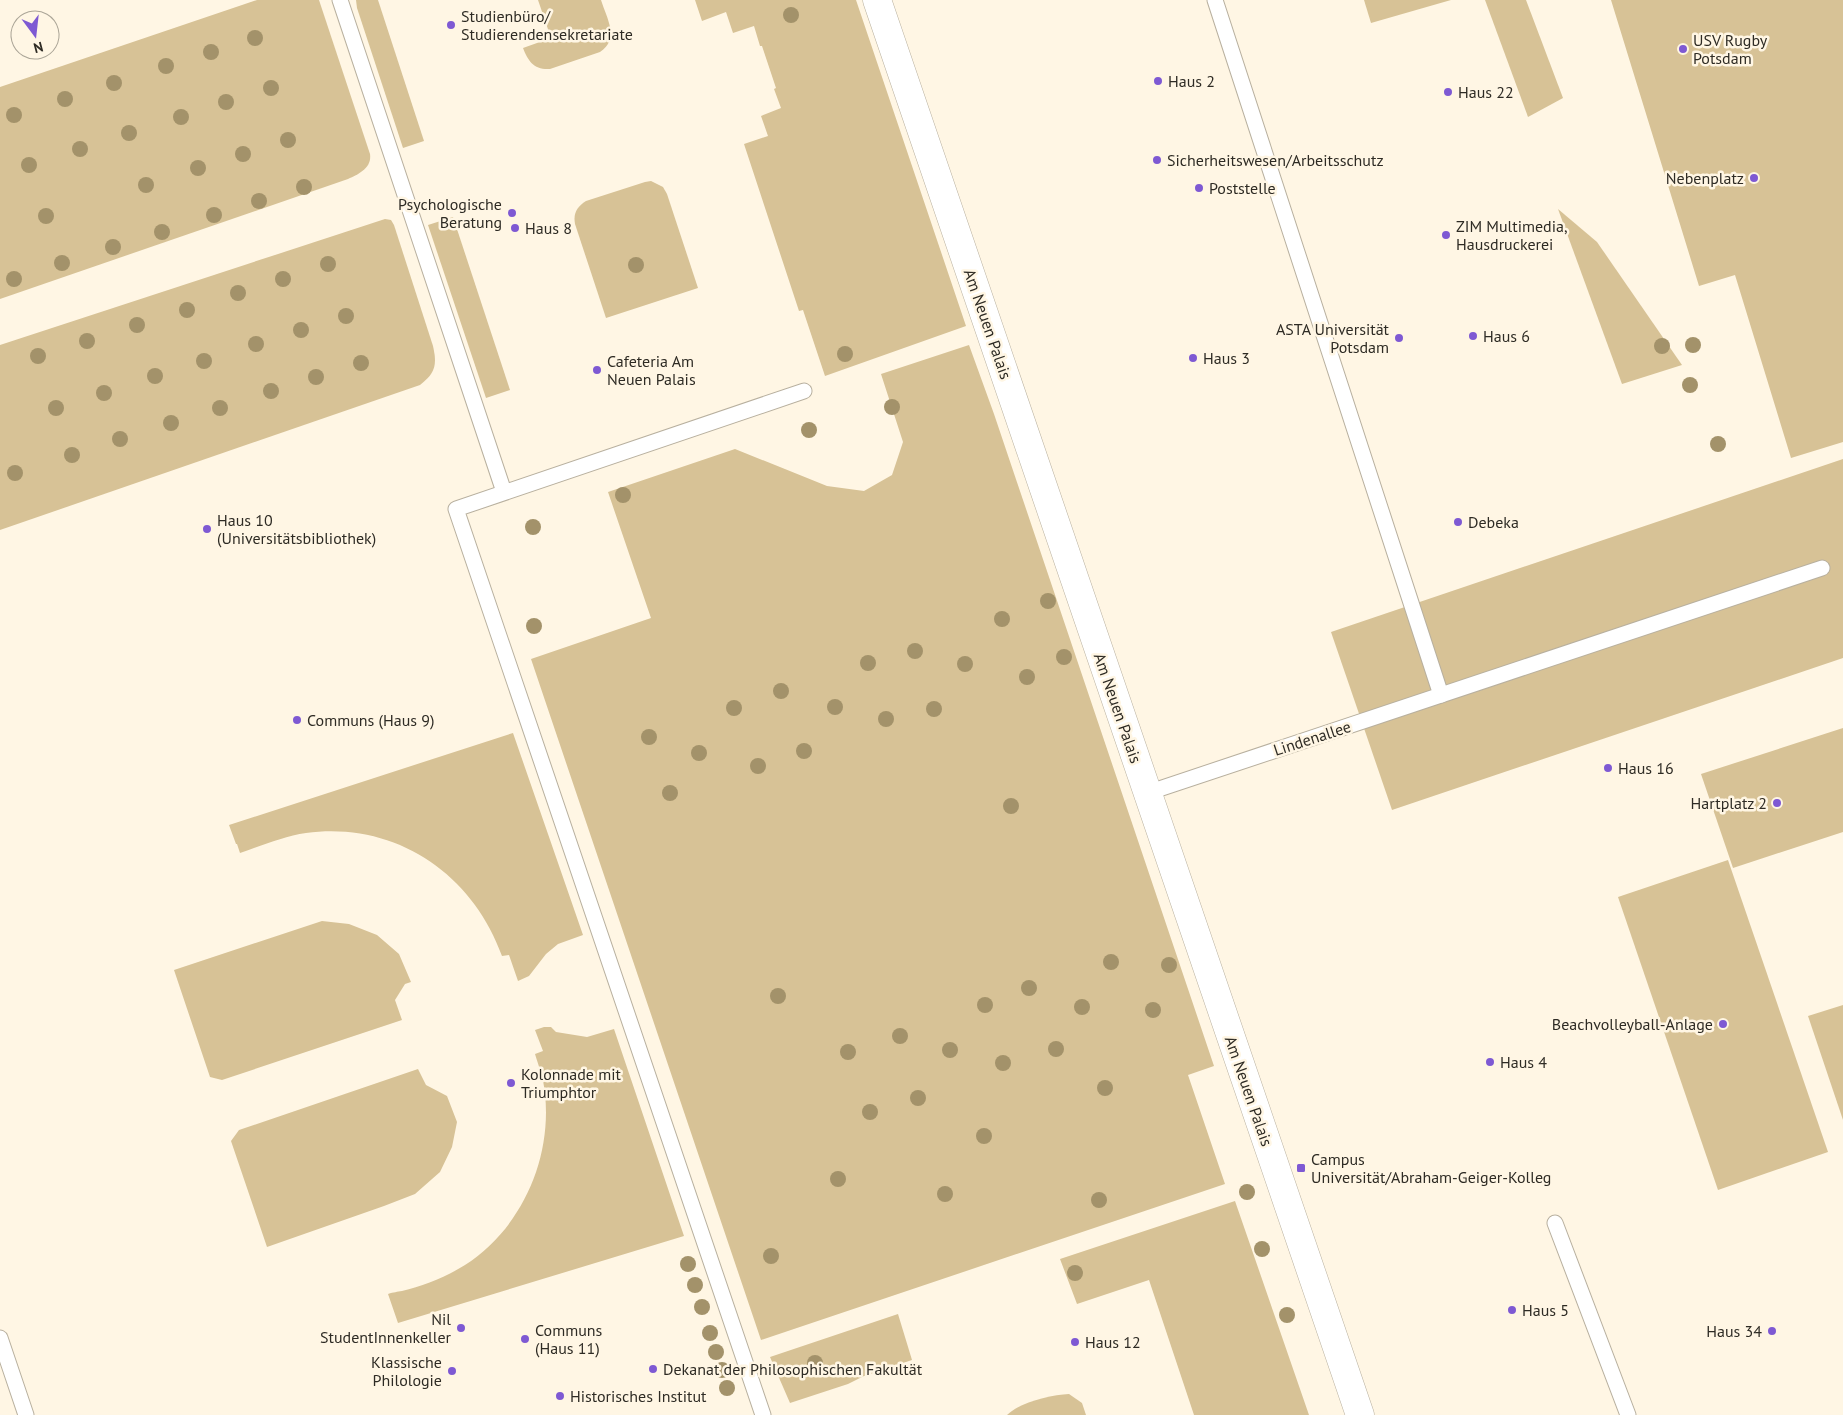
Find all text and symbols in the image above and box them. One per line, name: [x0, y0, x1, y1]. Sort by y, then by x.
place label: Studienbüro/ Studierendensekretariate: [461, 6, 633, 44]
north arrow: [10, 10, 60, 60]
marker: Studienbüro/ Studierendensekretariate: [445, 19, 457, 31]
place label: USV Rugby Potsdam: [1693, 30, 1768, 68]
text: N: [32, 38, 45, 57]
marker: USV Rugby Potsdam: [1677, 43, 1689, 55]
place label: Haus 2: [1168, 71, 1215, 91]
marker: Haus 2: [1152, 75, 1164, 87]
place label: Haus 22: [1458, 82, 1514, 102]
marker: Haus 22: [1442, 86, 1454, 98]
place label: Sicherheitswesen/Arbeitsschutz: [1167, 150, 1384, 170]
marker: Sicherheitswesen/Arbeitsschutz: [1151, 154, 1163, 166]
place label: Nebenplatz: [1666, 168, 1744, 188]
marker: Nebenplatz: [1748, 172, 1760, 184]
place label: Poststelle: [1209, 178, 1276, 198]
marker: Poststelle: [1193, 182, 1205, 194]
place label: Psychologische Beratung: [398, 194, 502, 232]
marker: Psychologische Beratung: [506, 207, 518, 219]
place label: ZIM Multimedia, Hausdruckerei: [1456, 216, 1568, 254]
place label: Haus 8: [525, 218, 572, 238]
marker: Haus 8: [509, 222, 521, 234]
marker: ZIM Multimedia, Hausdruckerei: [1440, 229, 1452, 241]
street label: Am Neuen Palais: [960, 266, 1016, 382]
place label: ASTA Universität Potsdam: [1276, 319, 1390, 357]
place label: Haus 6: [1483, 326, 1530, 346]
marker: Haus 6: [1467, 330, 1479, 342]
marker: ASTA Universität Potsdam: [1393, 332, 1405, 344]
place label: Haus 3: [1203, 348, 1250, 368]
place label: Cafeteria Am Neuen Palais: [607, 351, 696, 389]
marker: Haus 3: [1187, 352, 1199, 364]
marker: Cafeteria Am Neuen Palais: [591, 364, 603, 376]
place label: Haus 10 (Universitätsbibliothek): [217, 510, 376, 548]
place label: Debeka: [1468, 512, 1519, 532]
marker: Debeka: [1452, 516, 1464, 528]
marker: Haus 10 (Universitätsbibliothek): [201, 523, 213, 535]
street label: Am Neuen Palais: [1090, 650, 1146, 766]
place label: Communs (Haus 9): [307, 710, 435, 730]
marker: Communs (Haus 9): [291, 714, 303, 726]
street label: Lindenallee: [1271, 716, 1353, 760]
place label: Haus 16: [1618, 758, 1674, 778]
marker: Haus 16: [1602, 762, 1614, 774]
place label: Hartplatz 2: [1691, 793, 1767, 813]
marker: Hartplatz 2: [1771, 797, 1783, 809]
place label: Beachvolleyball-Anlage: [1552, 1014, 1713, 1034]
marker: Beachvolleyball-Anlage: [1717, 1018, 1729, 1030]
street label: Am Neuen Palais: [1221, 1033, 1277, 1149]
place label: Haus 4: [1500, 1052, 1547, 1072]
marker: Haus 4: [1484, 1056, 1496, 1068]
place label: Kolonnade mit Triumphtor: [521, 1064, 622, 1102]
marker: Kolonnade mit Triumphtor: [505, 1077, 517, 1089]
place label: Campus Universität/Abraham-Geiger-Kolleg: [1311, 1149, 1551, 1187]
marker: Campus Universität/Abraham-Geiger-Kolleg: [1295, 1162, 1307, 1174]
place label: Haus 5: [1522, 1300, 1569, 1320]
marker: Haus 5: [1506, 1304, 1518, 1316]
place label: Nil StudentInnenkeller: [320, 1309, 452, 1347]
place label: Communs (Haus 11): [535, 1320, 603, 1358]
place label: Haus 34: [1706, 1321, 1762, 1341]
marker: Nil StudentInnenkeller: [455, 1322, 467, 1334]
marker: Haus 34: [1766, 1325, 1778, 1337]
place label: Haus 12: [1085, 1332, 1141, 1352]
marker: Communs (Haus 11): [519, 1333, 531, 1345]
marker: Haus 12: [1069, 1336, 1081, 1348]
place label: Klassische Philologie: [371, 1352, 442, 1390]
place label: Dekanat der Philosophischen Fakultät: [663, 1359, 923, 1379]
marker: Dekanat der Philosophischen Fakultät: [647, 1363, 659, 1375]
marker: Klassische Philologie: [446, 1365, 458, 1377]
place label: Historisches Institut: [570, 1386, 707, 1406]
marker: Historisches Institut: [554, 1390, 566, 1402]

